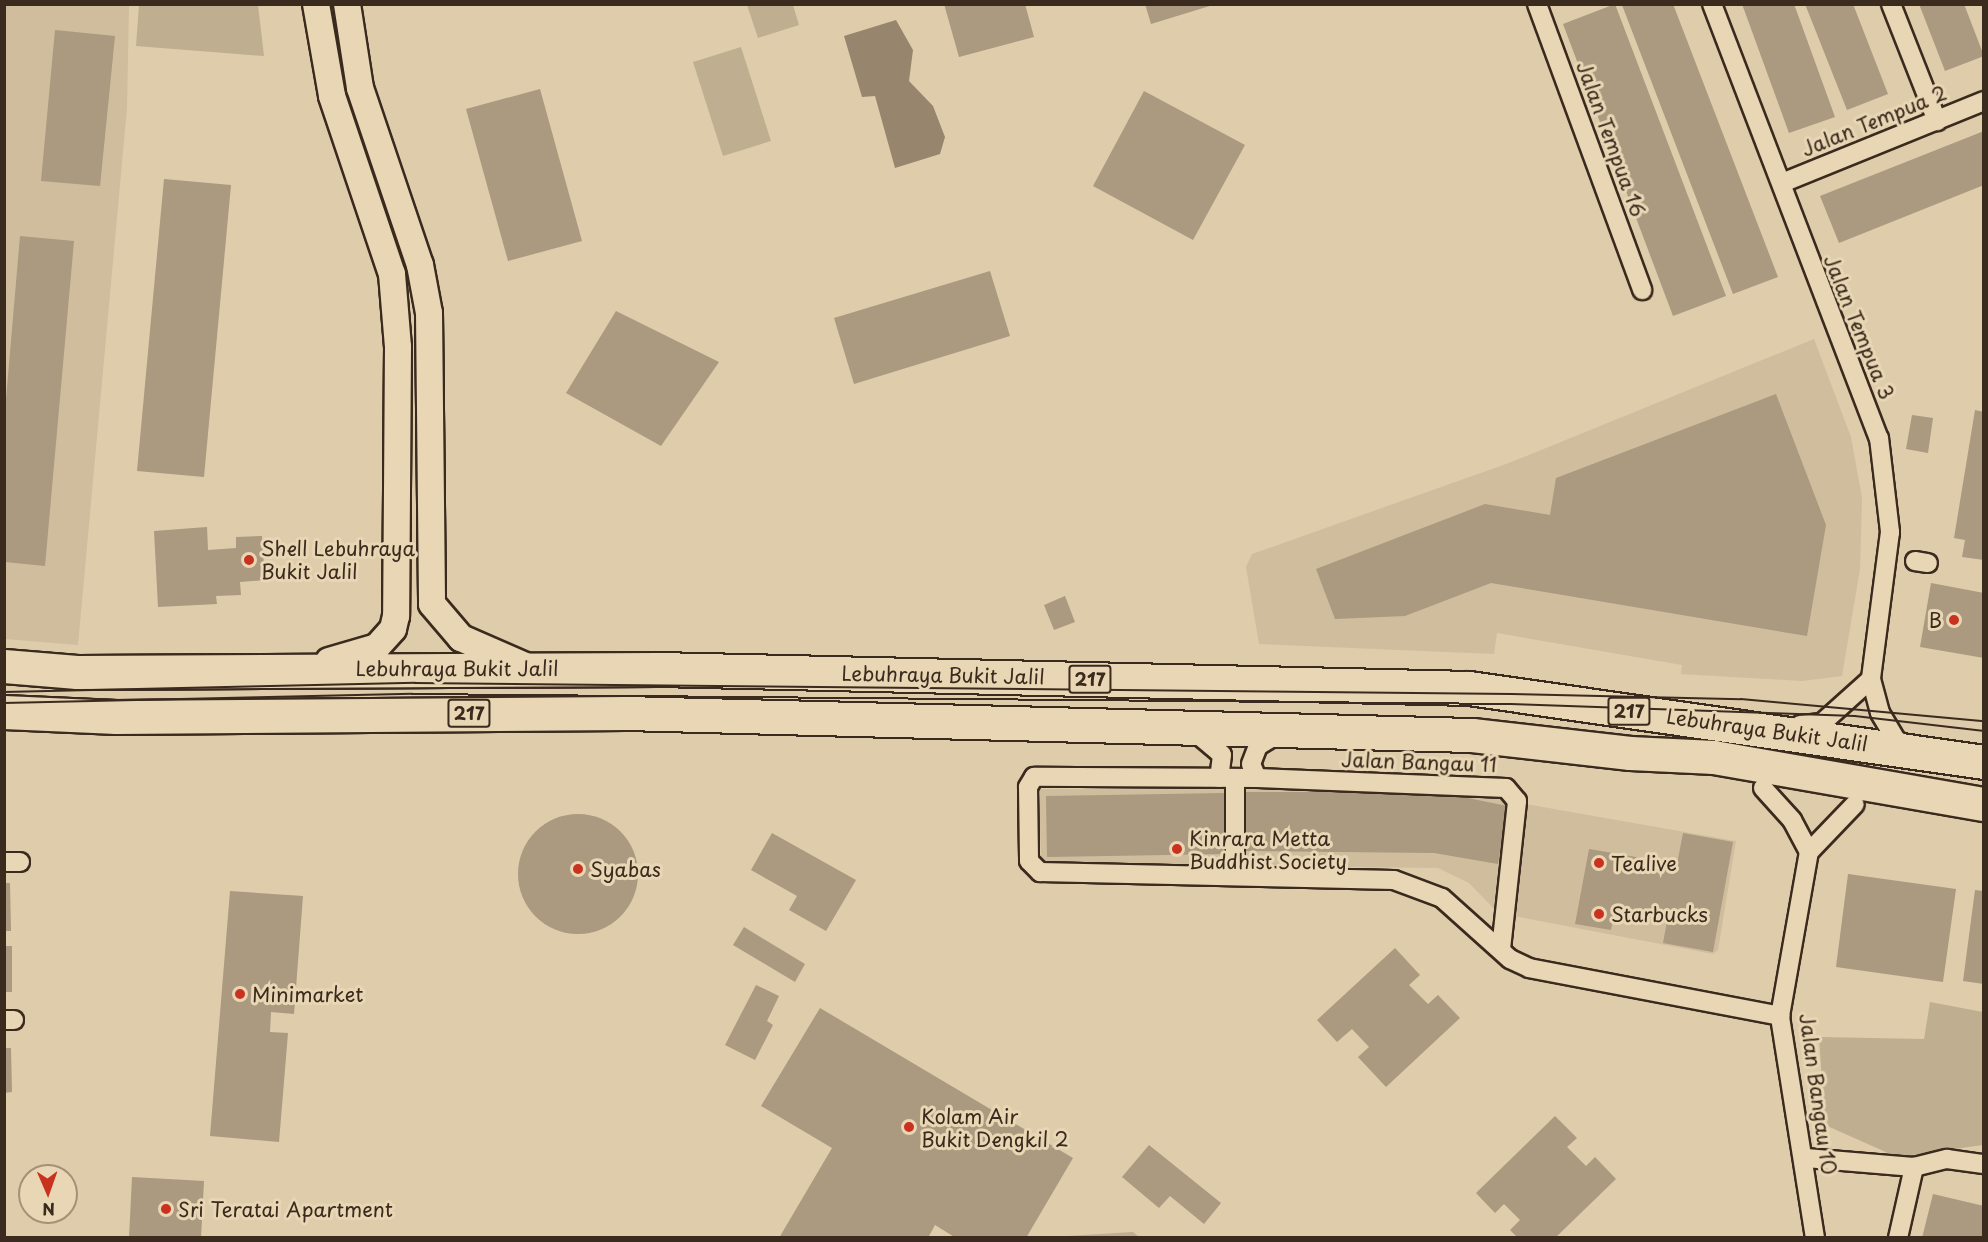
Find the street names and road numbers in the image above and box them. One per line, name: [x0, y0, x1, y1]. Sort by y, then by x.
street label: Jalan Tempua 16: [1572, 58, 1650, 220]
street label: Jalan Tempua 2: [1797, 81, 1951, 161]
street label: Jalan Tempua 3: [1819, 251, 1899, 403]
street label: Lebuhraya Bukit Jalil: [354, 656, 560, 680]
street label: Lebuhraya Bukit Jalil: [840, 661, 1046, 689]
road number: 217: [1068, 664, 1112, 694]
road number: 217: [1606, 696, 1652, 726]
road number: 217: [446, 698, 492, 728]
street label: Lebuhraya Bukit Jalil: [1663, 704, 1871, 756]
street label: Jalan Bangau 11: [1340, 747, 1498, 777]
street label: Jalan Bangau 10: [1795, 1011, 1841, 1177]

